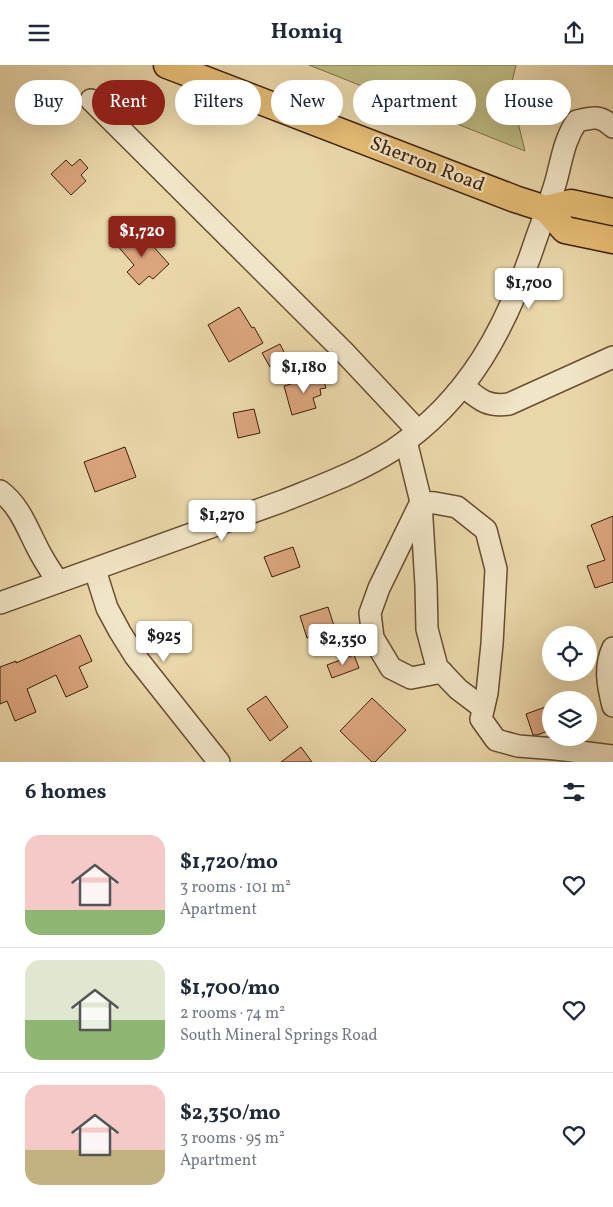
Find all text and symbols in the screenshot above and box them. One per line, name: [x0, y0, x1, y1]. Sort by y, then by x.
text: Homiq: [271, 17, 342, 48]
icon: menu: [25, 19, 53, 47]
icon: share: [560, 19, 588, 47]
chip: Buy: [15, 80, 82, 125]
chip: Rent: [92, 80, 165, 125]
chip: Filters: [175, 80, 261, 125]
chip: New: [271, 80, 343, 125]
chip: Apartment: [353, 80, 476, 125]
chip: House: [486, 80, 571, 125]
street label: Sherron Road: [366, 130, 488, 200]
pin: $1,720: [101, 215, 183, 258]
text: $1,720: [119, 221, 165, 243]
pin: $1,700: [488, 267, 570, 310]
text: $1,700: [506, 273, 552, 295]
pin: $1,180: [263, 351, 345, 394]
text: $1,180: [282, 357, 327, 379]
pin: $1,270: [181, 499, 263, 542]
text: $1,270: [199, 505, 245, 527]
pin: $925: [134, 621, 194, 663]
pin: $2,350: [302, 623, 384, 666]
text: $925: [147, 626, 181, 648]
map controls: [542, 626, 597, 746]
button: locate: [542, 626, 597, 681]
text: $2,350: [319, 629, 367, 651]
button: layers: [542, 691, 597, 746]
text: 6 homes: [25, 778, 106, 807]
icon: filters: [560, 778, 588, 806]
text: $1,720/mo: [180, 848, 278, 877]
icon: home: [65, 855, 125, 915]
icon: heart: [560, 871, 588, 899]
text: 3 rooms · 101 m²: [180, 877, 291, 899]
text: Apartment: [180, 899, 257, 921]
text: $1,700/mo: [180, 974, 280, 1003]
icon: home: [65, 980, 125, 1040]
icon: heart: [560, 996, 588, 1024]
text: 2 rooms · 74 m²: [180, 1003, 285, 1025]
text: South Mineral Springs Road: [180, 1025, 378, 1047]
text: $2,350/mo: [180, 1099, 281, 1128]
icon: home: [65, 1105, 125, 1165]
icon: heart: [560, 1121, 588, 1149]
text: 3 rooms · 95 m²: [180, 1128, 285, 1150]
text: Apartment: [180, 1150, 257, 1172]

